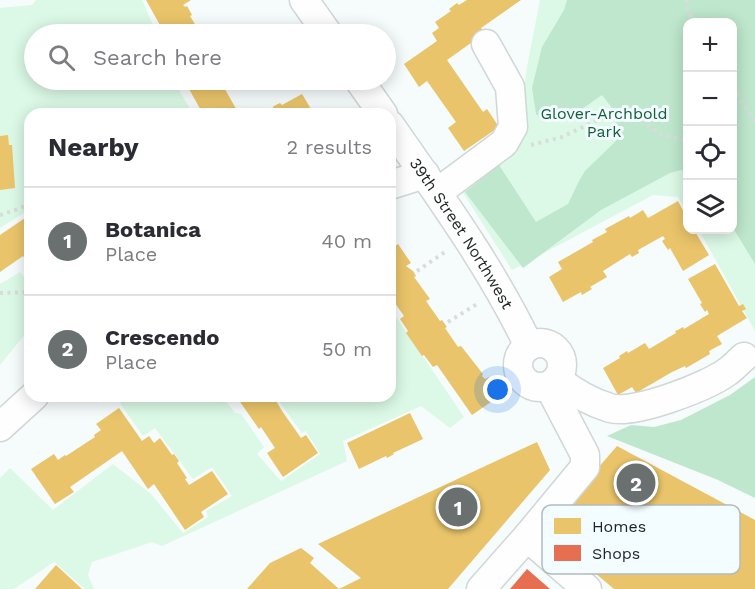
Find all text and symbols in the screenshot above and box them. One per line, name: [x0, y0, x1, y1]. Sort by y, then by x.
map controls: [683, 18, 737, 234]
button: +: [683, 18, 737, 72]
search box: [24, 24, 396, 90]
icon: search: [45, 41, 78, 74]
text: Search here: [93, 45, 222, 70]
button: −: [683, 72, 737, 126]
park label: Glover-Archbold Park: [540, 104, 668, 141]
button: locate: [683, 126, 737, 180]
text: Nearby: [48, 132, 139, 162]
text: 2 results: [287, 135, 372, 159]
street label: 39th Street Northwest: [406, 154, 517, 313]
button: layers: [683, 180, 737, 234]
text: Botanica: [105, 217, 201, 242]
text: 1: [63, 229, 72, 253]
text: 40 m: [321, 229, 372, 253]
text: Place: [105, 242, 157, 266]
text: Crescendo: [105, 325, 220, 350]
text: 2: [62, 337, 73, 361]
text: 50 m: [322, 337, 372, 361]
text: Place: [105, 350, 157, 374]
your location: [483, 375, 512, 404]
pin: 2: [616, 460, 656, 506]
pin: 1: [438, 484, 478, 530]
legend: [542, 505, 740, 574]
text: Homes: [592, 517, 646, 536]
text: Shops: [592, 544, 640, 563]

